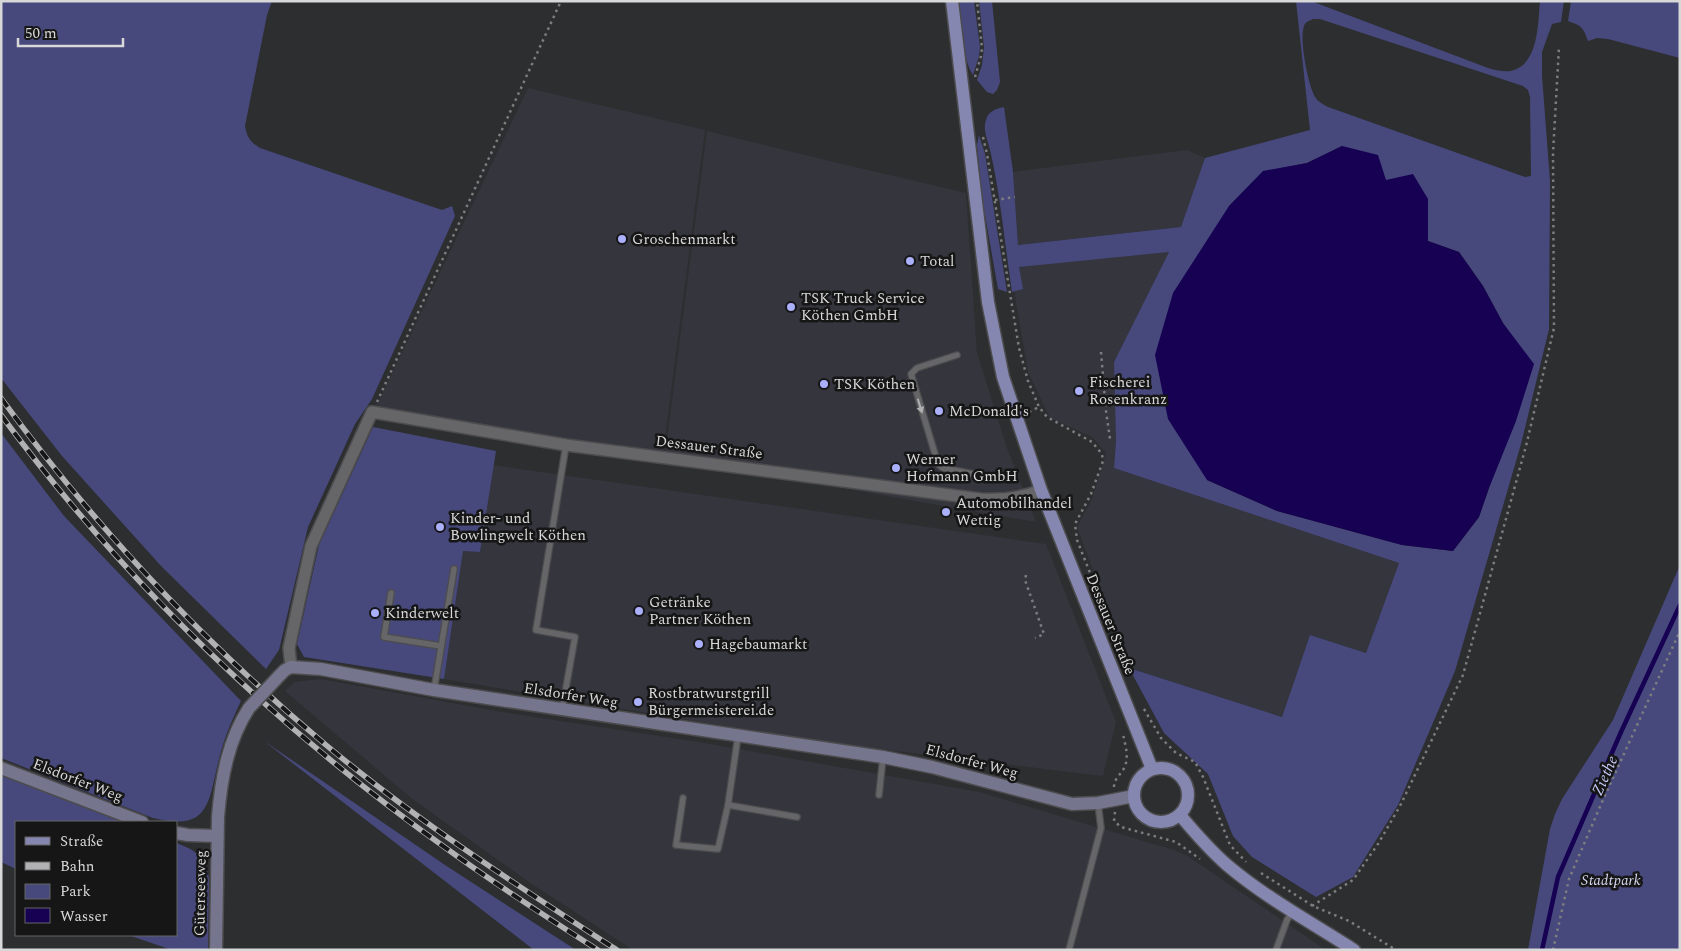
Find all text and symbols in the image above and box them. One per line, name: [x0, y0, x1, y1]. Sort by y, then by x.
scale bar: [18, 15, 122, 47]
text: 50 m: [25, 22, 57, 45]
place label: Groschenmarkt: [632, 228, 735, 251]
marker: Groschenmarkt: [616, 233, 628, 245]
place label: Total: [920, 250, 954, 273]
marker: Total: [904, 255, 916, 267]
place label: TSK Truck Service Köthen GmbH: [801, 287, 925, 327]
marker: TSK Truck Service Köthen GmbH: [785, 301, 797, 313]
place label: Fischerei Rosenkranz: [1089, 371, 1167, 411]
place label: TSK Köthen: [834, 373, 915, 396]
marker: TSK Köthen: [818, 378, 830, 390]
marker: Fischerei Rosenkranz: [1073, 385, 1085, 397]
one-way arrow: [917, 398, 925, 413]
place label: McDonald's: [949, 400, 1029, 423]
marker: McDonald's: [933, 405, 945, 417]
street label: Dessauer Straße: [654, 430, 764, 465]
place label: Werner Hofmann GmbH: [906, 448, 1018, 488]
marker: Werner Hofmann GmbH: [890, 462, 902, 474]
place label: Automobilhandel Wettig: [956, 492, 1072, 532]
marker: Automobilhandel Wettig: [940, 506, 952, 518]
place label: Kinder- und Bowlingwelt Köthen: [450, 507, 586, 547]
marker: Kinder- und Bowlingwelt Köthen: [434, 521, 446, 533]
street label: Dessauer Straße: [1080, 570, 1141, 678]
place label: Getränke Partner Köthen: [649, 591, 752, 631]
place label: Kinderwelt: [385, 602, 459, 625]
marker: Getränke Partner Köthen: [633, 605, 645, 617]
marker: Kinderwelt: [369, 607, 381, 619]
place label: Hagebaumarkt: [709, 633, 807, 656]
marker: Hagebaumarkt: [693, 638, 705, 650]
street label: Elsdorfer Weg: [522, 677, 620, 714]
place label: Rostbratwurstgrill Bürgermeisterei.de: [648, 682, 774, 722]
marker: Rostbratwurstgrill Bürgermeisterei.de: [632, 696, 644, 708]
street label: Elsdorfer Weg: [923, 738, 1021, 785]
water label: Ziethe: [1586, 752, 1624, 799]
street label: Elsdorfer Weg: [29, 753, 126, 808]
legend: [15, 821, 178, 936]
text: Straße: [60, 830, 103, 853]
street label: Güterseeweg: [188, 850, 213, 936]
text: Bahn: [60, 855, 95, 878]
park label: Stadtpark: [1581, 869, 1641, 892]
text: Park: [60, 880, 91, 903]
text: Wasser: [60, 905, 108, 928]

